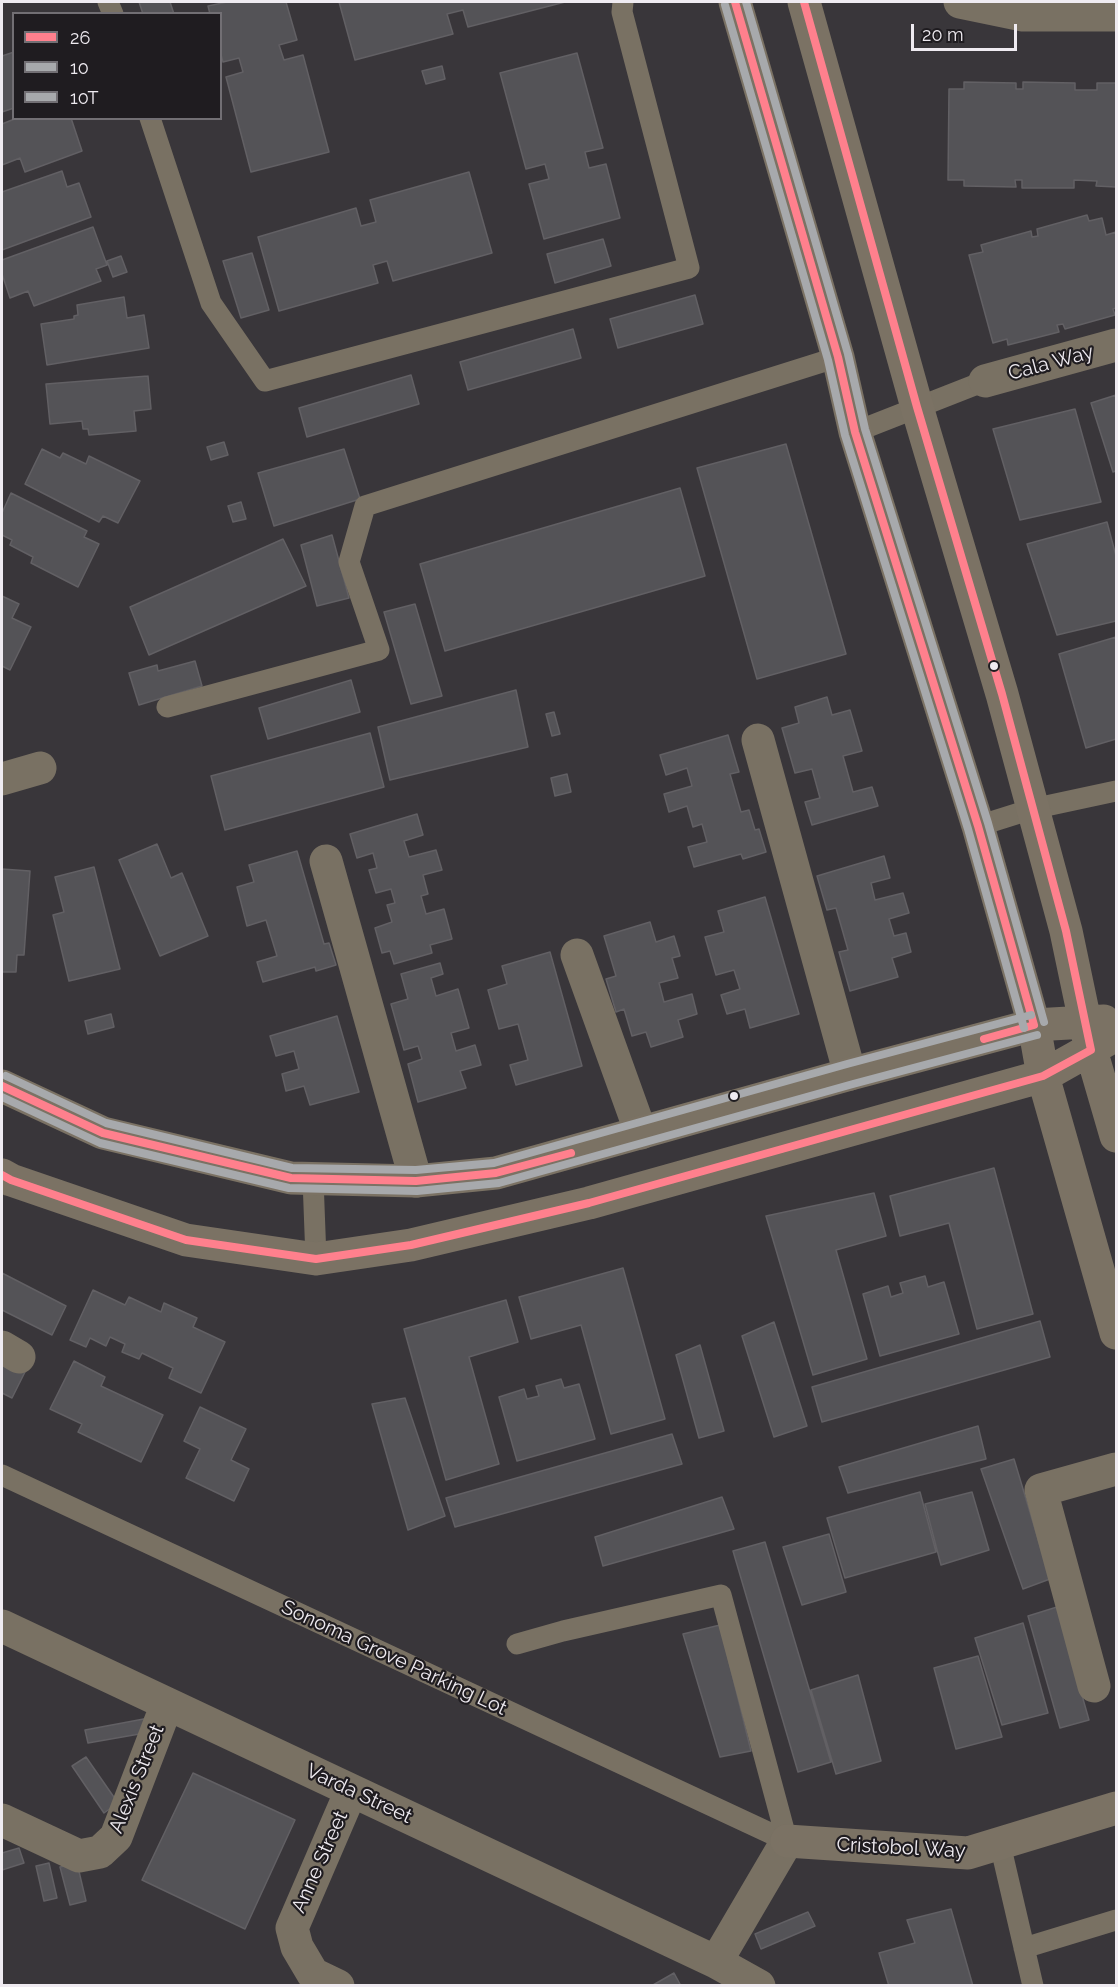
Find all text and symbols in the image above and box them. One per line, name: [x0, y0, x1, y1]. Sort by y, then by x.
legend: [12, 12, 222, 120]
scale bar: [914, 12, 1020, 50]
text: 20 m: [922, 24, 964, 45]
text: 26: [70, 27, 90, 48]
text: 10: [70, 57, 89, 78]
text: 10T: [70, 87, 99, 108]
street label: Cala Way: [1006, 340, 1096, 386]
unlabelled marker: [988, 660, 1000, 672]
unlabelled marker: [728, 1090, 740, 1102]
street label: Sonoma Grove Parking Lot: [278, 1595, 510, 1721]
street label: Alexis Street: [104, 1721, 170, 1837]
street label: Varda Street: [302, 1759, 416, 1829]
street label: Anne Street: [287, 1807, 353, 1917]
street label: Cristobol Way: [836, 1833, 966, 1863]

